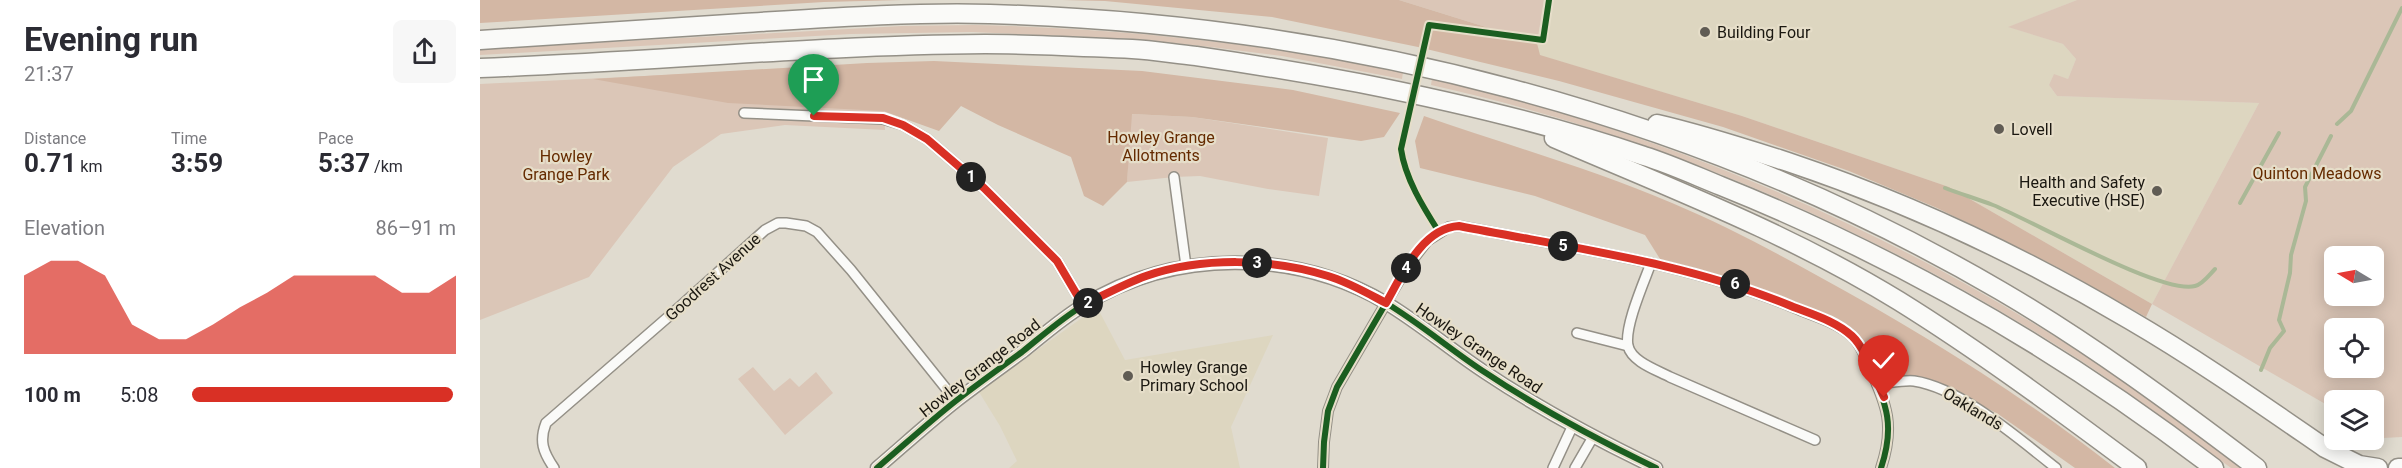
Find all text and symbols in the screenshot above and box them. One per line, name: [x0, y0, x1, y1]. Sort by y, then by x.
text: Evening run: [24, 20, 198, 59]
button: share: [393, 20, 456, 83]
place label: Building Four: [1717, 23, 1811, 42]
marker: Building Four: [1698, 25, 1712, 39]
pin: [788, 54, 839, 116]
text: 21:37: [24, 62, 74, 86]
icon: arrive: [797, 63, 830, 96]
place label: Lovell: [2011, 120, 2053, 139]
marker: Lovell: [1992, 122, 2006, 136]
park label: Howley Grange Allotments: [1107, 128, 1215, 165]
text: Distance: [24, 129, 86, 148]
text: Time: [171, 129, 207, 148]
text: Pace: [318, 129, 354, 148]
park label: Howley Grange Park: [522, 147, 611, 184]
text: 0.71: [24, 148, 76, 178]
text: 3:59: [171, 148, 223, 178]
text: 5:37: [318, 148, 370, 178]
text: km: [76, 157, 102, 176]
text: /km: [370, 157, 403, 176]
pin: 1: [956, 162, 986, 192]
park label: Quinton Meadows: [2252, 164, 2382, 183]
text: 1: [966, 167, 976, 186]
place label: Health and Safety Executive (HSE): [2019, 173, 2145, 210]
marker: Health and Safety Executive (HSE): [2150, 184, 2164, 198]
text: Elevation: [24, 216, 105, 240]
text: 86–91 m: [375, 216, 456, 240]
street label: Goodrest Avenue: [661, 229, 765, 325]
pin: 5: [1548, 231, 1578, 261]
text: 5: [1558, 236, 1568, 255]
north arrow: [2324, 246, 2384, 306]
map controls: [2324, 246, 2384, 450]
pin: 3: [1242, 248, 1272, 278]
text: 3: [1252, 253, 1262, 272]
pin: 4: [1391, 253, 1421, 283]
text: 4: [1401, 258, 1411, 277]
pin: 6: [1720, 269, 1750, 299]
text: 6: [1730, 274, 1740, 293]
pin: 2: [1073, 288, 1103, 318]
text: 2: [1083, 293, 1093, 312]
street label: Howley Grange Road: [1412, 299, 1546, 397]
street label: Howley Grange Road: [916, 315, 1044, 421]
button: locate: [2324, 318, 2384, 378]
pin: [1858, 335, 1909, 397]
icon: check: [1867, 344, 1900, 377]
place label: Howley Grange Primary School: [1140, 358, 1248, 395]
marker: Howley Grange Primary School: [1121, 369, 1135, 383]
text: 100 m: [24, 383, 81, 407]
text: 5:08: [120, 383, 159, 407]
street label: Oaklands: [1940, 384, 2006, 434]
button: layers: [2324, 390, 2384, 450]

